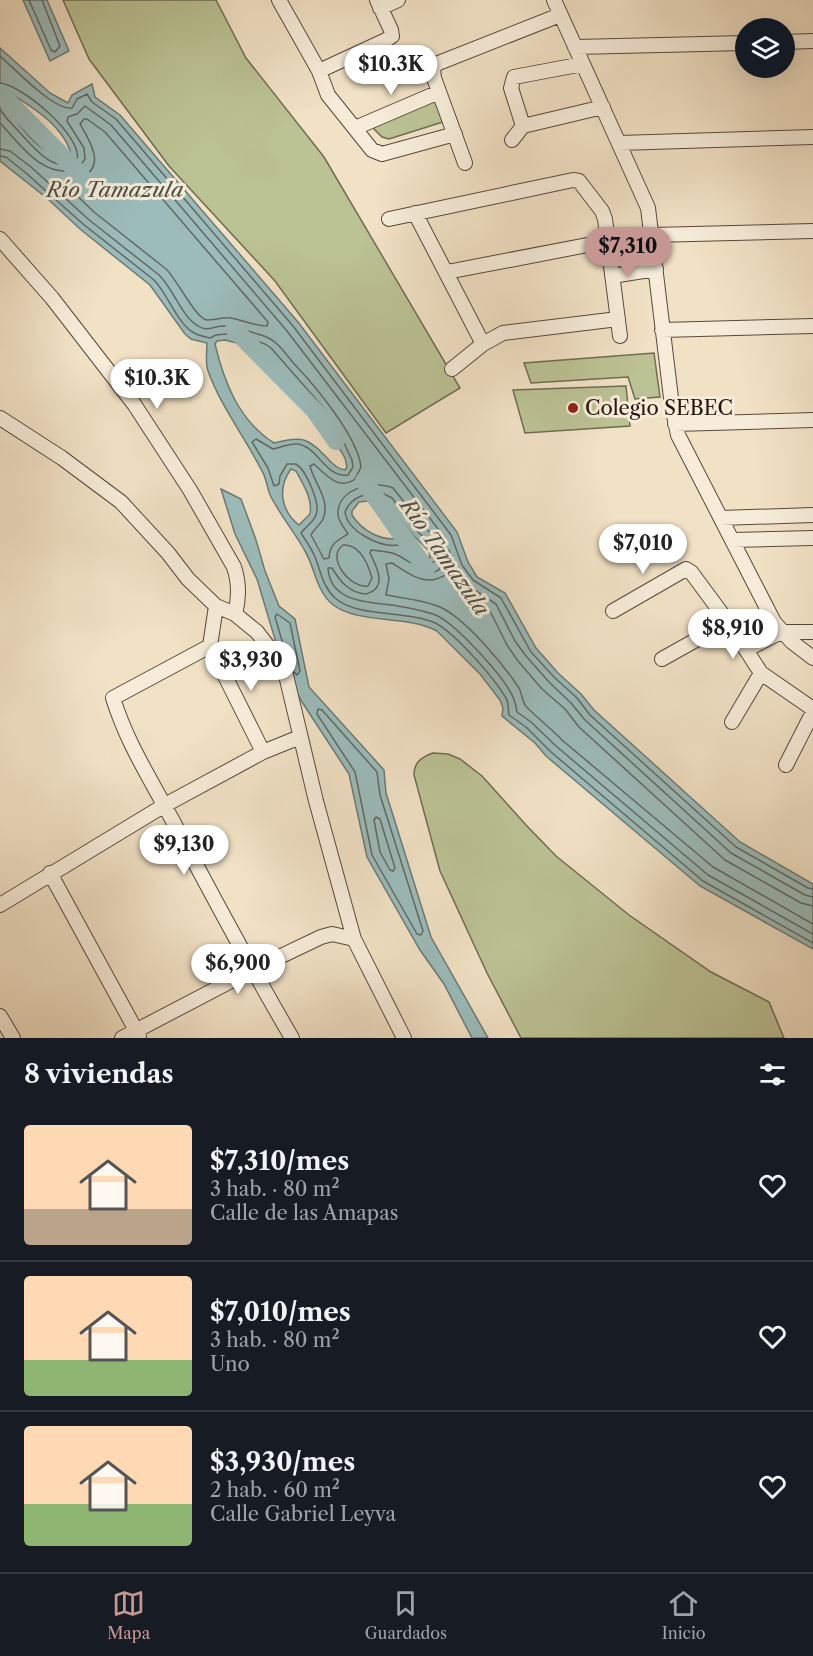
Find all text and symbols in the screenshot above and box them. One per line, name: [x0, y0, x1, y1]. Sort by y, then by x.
map controls: [735, 18, 795, 78]
button: layers: [735, 18, 795, 78]
pin: $10.3K: [342, 45, 440, 96]
text: $10.3K: [358, 52, 424, 76]
water label: Río Tamazula: [45, 177, 184, 202]
pin: $7,310: [579, 227, 677, 278]
text: $7,310: [599, 234, 657, 258]
pin: $10.3K: [108, 359, 206, 410]
text: $10.3K: [124, 366, 190, 390]
place label: Colegio SEBEC: [585, 396, 733, 420]
marker: Colegio SEBEC: [566, 401, 580, 415]
water label: Río Tamazula: [394, 492, 495, 621]
pin: $7,010: [594, 524, 692, 575]
text: $7,010: [613, 531, 673, 555]
pin: $8,910: [684, 609, 782, 660]
text: $8,910: [702, 616, 764, 640]
pin: $3,930: [202, 641, 300, 692]
text: $3,930: [219, 648, 283, 672]
pin: $9,130: [135, 825, 233, 876]
text: $9,130: [154, 832, 214, 856]
pin: $6,900: [189, 944, 287, 995]
text: $6,900: [205, 951, 271, 975]
text: 8 viviendas: [24, 1058, 174, 1090]
icon: filters: [756, 1058, 789, 1091]
text: $7,310/mes: [210, 1145, 349, 1177]
icon: home: [72, 1149, 144, 1221]
icon: heart: [756, 1169, 789, 1202]
text: 3 hab. · 80 m²: [210, 1177, 340, 1201]
text: Calle de las Amapas: [210, 1201, 398, 1225]
text: $7,010/mes: [210, 1296, 351, 1328]
icon: home: [72, 1300, 144, 1372]
icon: heart: [756, 1320, 789, 1353]
text: 3 hab. · 80 m²: [210, 1328, 340, 1352]
text: Uno: [210, 1352, 250, 1376]
text: $3,930/mes: [210, 1446, 355, 1478]
icon: home: [72, 1450, 144, 1522]
icon: heart: [756, 1470, 789, 1503]
text: 2 hab. · 60 m²: [210, 1478, 340, 1502]
text: Calle Gabriel Leyva: [210, 1502, 396, 1526]
tab: Mapa: [107, 1587, 150, 1643]
tab: Guardados: [365, 1587, 447, 1643]
tab: Inicio: [662, 1587, 706, 1643]

